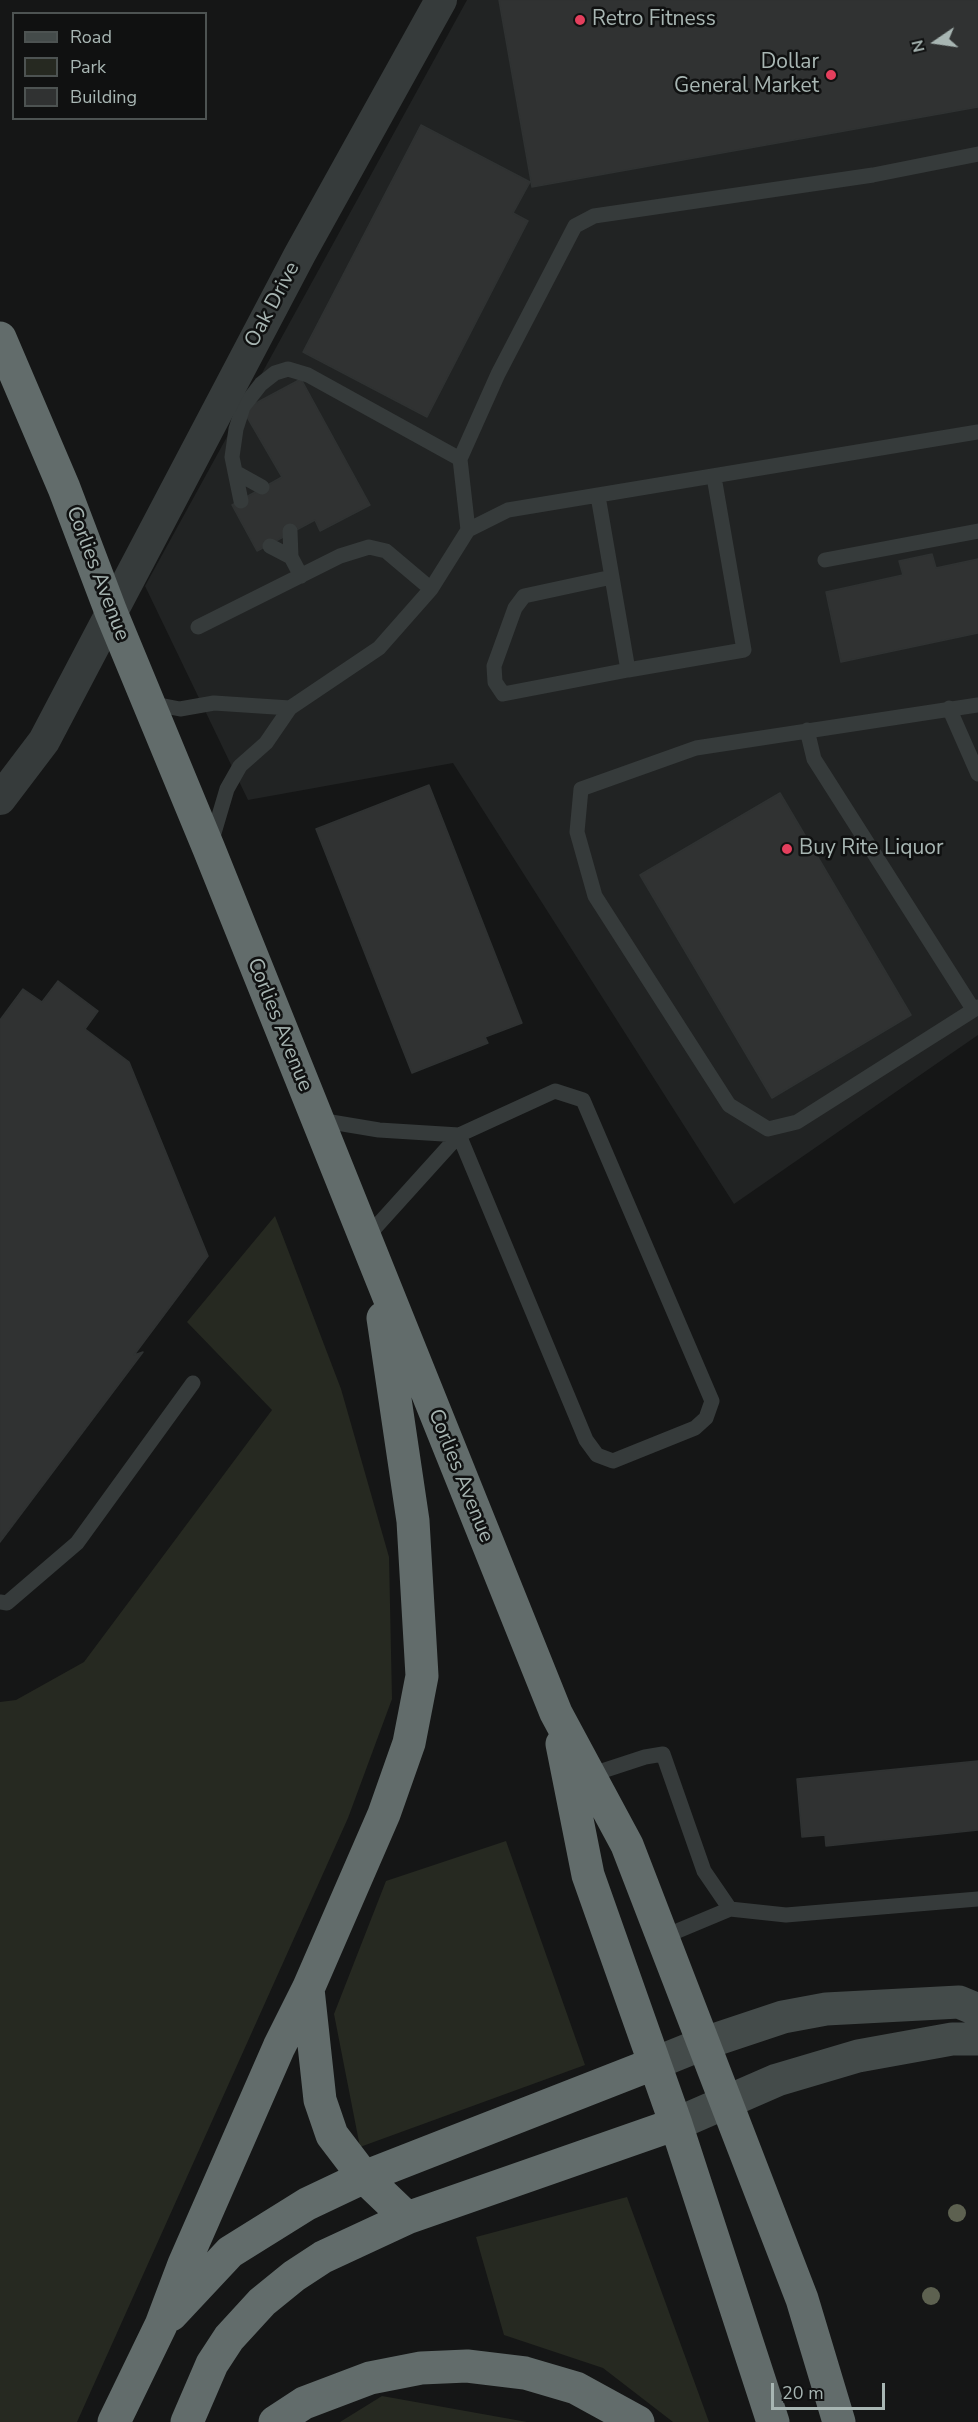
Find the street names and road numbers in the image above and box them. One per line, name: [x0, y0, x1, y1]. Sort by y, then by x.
street label: Oak Drive: [240, 258, 306, 352]
street label: Corlies Avenue: [60, 503, 134, 645]
street label: Corlies Avenue: [241, 955, 317, 1095]
street label: Corlies Avenue: [422, 1406, 498, 1546]

